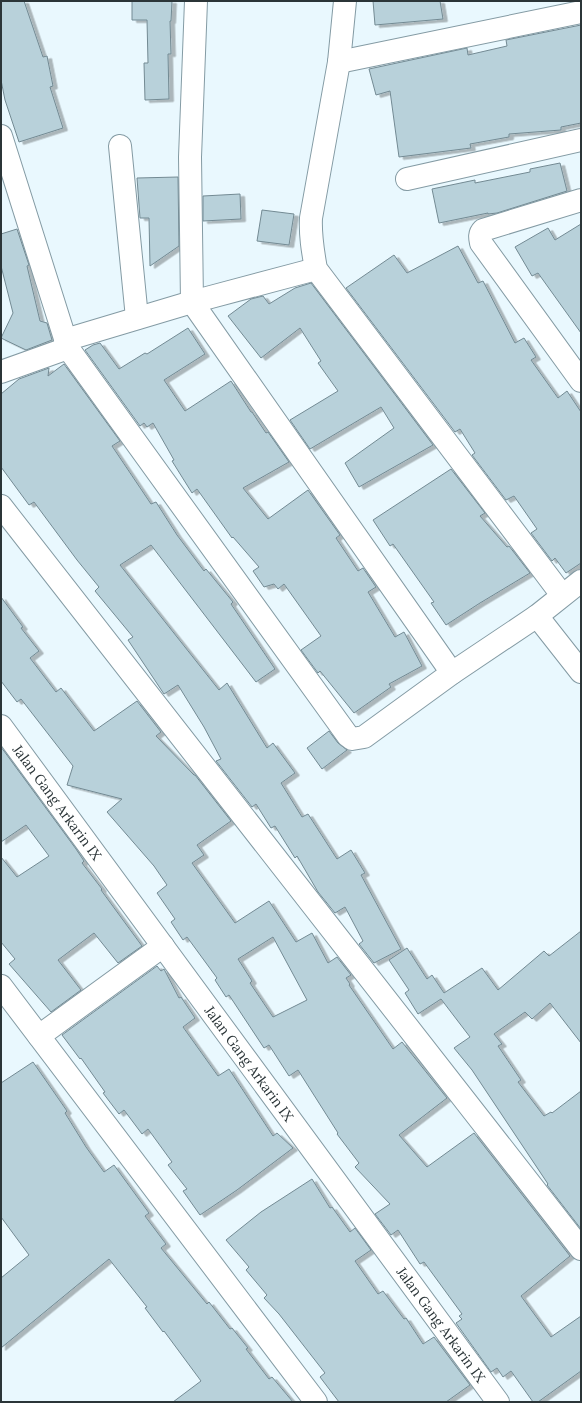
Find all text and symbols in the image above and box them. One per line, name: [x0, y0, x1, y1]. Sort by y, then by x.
street label: Jalan Gang Arkarin IX: [8, 740, 106, 865]
street label: Jalan Gang Arkarin IX: [200, 1002, 298, 1126]
street label: Jalan Gang Arkarin IX: [392, 1263, 490, 1387]

